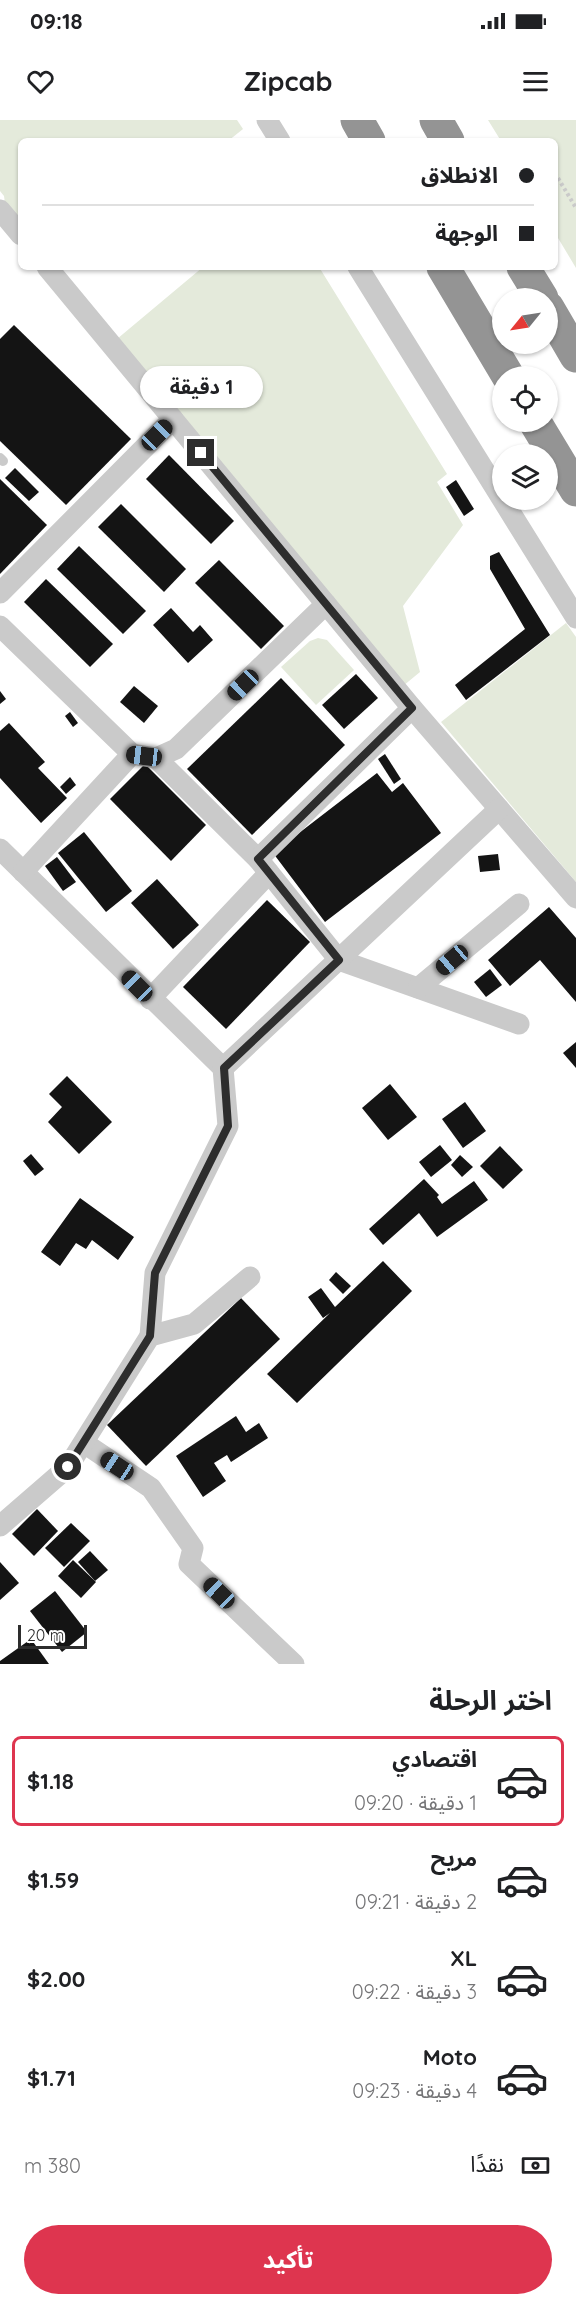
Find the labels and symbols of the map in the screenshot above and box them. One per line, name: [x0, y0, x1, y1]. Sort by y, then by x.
north arrow: [492, 288, 558, 354]
callout: 1 دقيقة: [140, 366, 262, 408]
car: [138, 416, 176, 454]
route end: [187, 439, 214, 466]
car: [224, 666, 262, 704]
car: [125, 745, 163, 767]
car: [432, 942, 472, 978]
car: [118, 967, 156, 1005]
car: [97, 1449, 137, 1483]
route start: [54, 1453, 81, 1480]
car: [200, 1574, 238, 1612]
scale bar: [18, 1622, 87, 1650]

